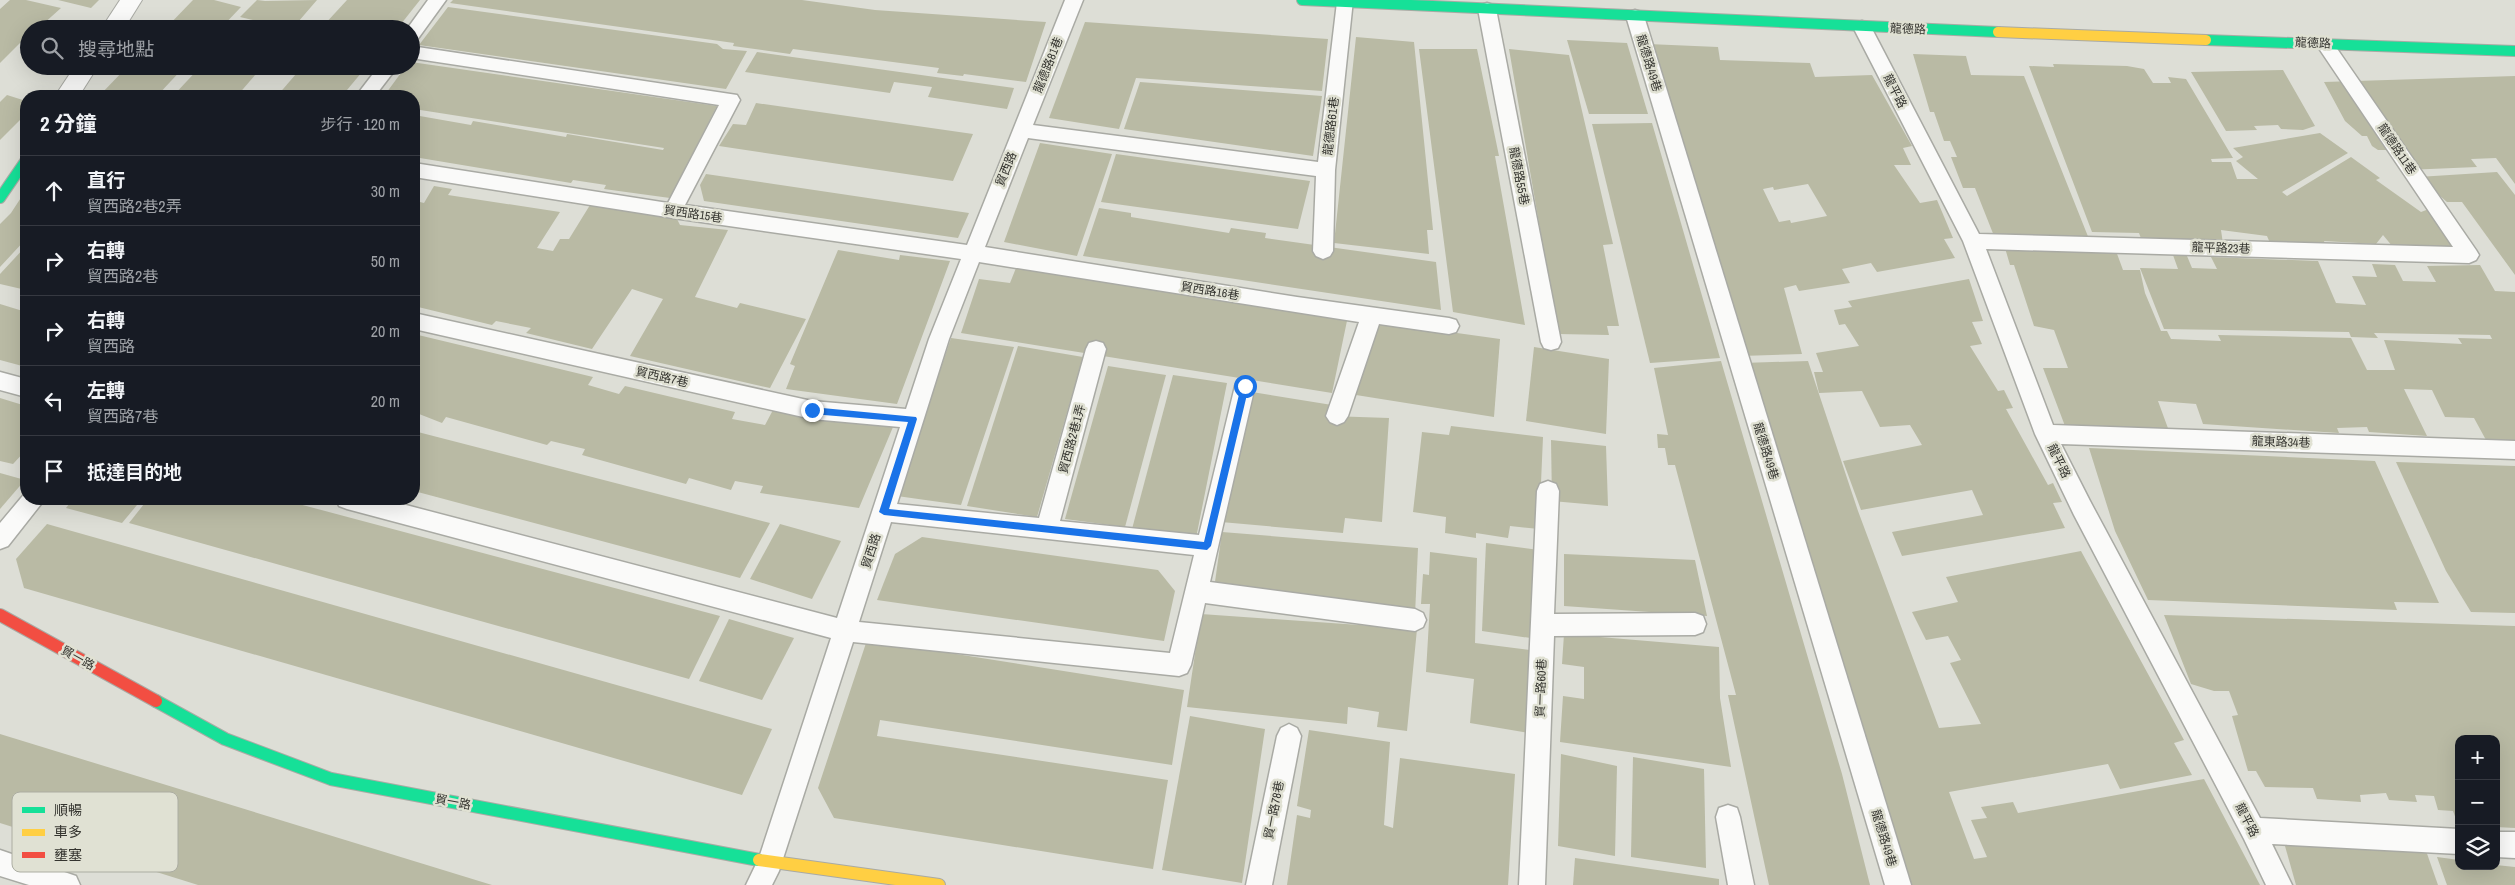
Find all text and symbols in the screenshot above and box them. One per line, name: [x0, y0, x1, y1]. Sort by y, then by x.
search box: [20, 20, 420, 75]
street label: 龍德路: [1890, 20, 1926, 38]
street label: 龍德路49巷: [1633, 32, 1665, 94]
icon: search: [38, 34, 66, 62]
street label: 龍德路: [2295, 34, 2331, 52]
street label: 龍德路81巷: [1030, 35, 1066, 95]
text: 搜尋地點: [78, 36, 154, 62]
street label: 龍平路: [1880, 71, 1910, 111]
street label: 龍德路61巷: [1319, 96, 1343, 156]
text: 2 分鐘: [40, 109, 96, 138]
text: 步行 · 120 m: [321, 113, 400, 135]
street label: 龍德路11巷: [2374, 120, 2420, 178]
street label: 龍德路55巷: [1506, 146, 1532, 206]
street label: 貿西路: [992, 149, 1020, 189]
text: 直行: [87, 167, 125, 193]
icon: ahead: [40, 177, 68, 205]
text: 30 m: [371, 180, 400, 202]
text: 貿西路2巷2弄: [87, 195, 182, 217]
street label: 貿西路15巷: [663, 202, 723, 226]
text: 右轉: [87, 237, 125, 263]
street label: 龍平路23巷: [2191, 239, 2251, 257]
icon: right: [40, 247, 68, 275]
text: 50 m: [371, 250, 400, 272]
text: 貿西路2巷: [87, 265, 158, 287]
street label: 貿西路16巷: [1180, 278, 1240, 304]
text: 右轉: [87, 307, 125, 333]
icon: right: [40, 317, 68, 345]
text: 20 m: [371, 320, 400, 342]
text: 貿西路: [87, 335, 135, 357]
street label: 貿西路7巷: [634, 363, 690, 391]
route start: [1234, 375, 1257, 398]
text: 左轉: [87, 377, 125, 403]
icon: left: [40, 387, 68, 415]
text: 20 m: [371, 390, 400, 412]
route end: [801, 399, 824, 422]
street label: 貿西路2巷1弄: [1055, 403, 1089, 475]
text: 貿西路7巷: [87, 405, 158, 427]
street label: 龍德路49巷: [1750, 420, 1782, 482]
street label: 龍東路34巷: [2251, 433, 2311, 451]
street label: 龍平路: [2044, 441, 2074, 481]
icon: arrive: [40, 457, 68, 485]
text: 抵達目的地: [87, 459, 182, 485]
street label: 貿西路: [858, 531, 884, 571]
street label: 貿一路: [58, 642, 98, 674]
street label: 貿一路60巷: [1532, 658, 1550, 718]
map controls: [2455, 735, 2500, 870]
button: +: [2455, 735, 2500, 780]
street label: 貿一路78巷: [1261, 780, 1287, 840]
button: −: [2455, 780, 2500, 825]
street label: 貿一路: [434, 791, 472, 813]
legend: [12, 792, 178, 872]
street label: 龍平路: [2232, 800, 2262, 840]
text: 順暢: [54, 801, 82, 819]
street label: 龍德路49巷: [1868, 807, 1900, 869]
text: 車多: [54, 823, 82, 841]
button: layers: [2455, 825, 2500, 870]
text: 壅塞: [54, 846, 82, 864]

